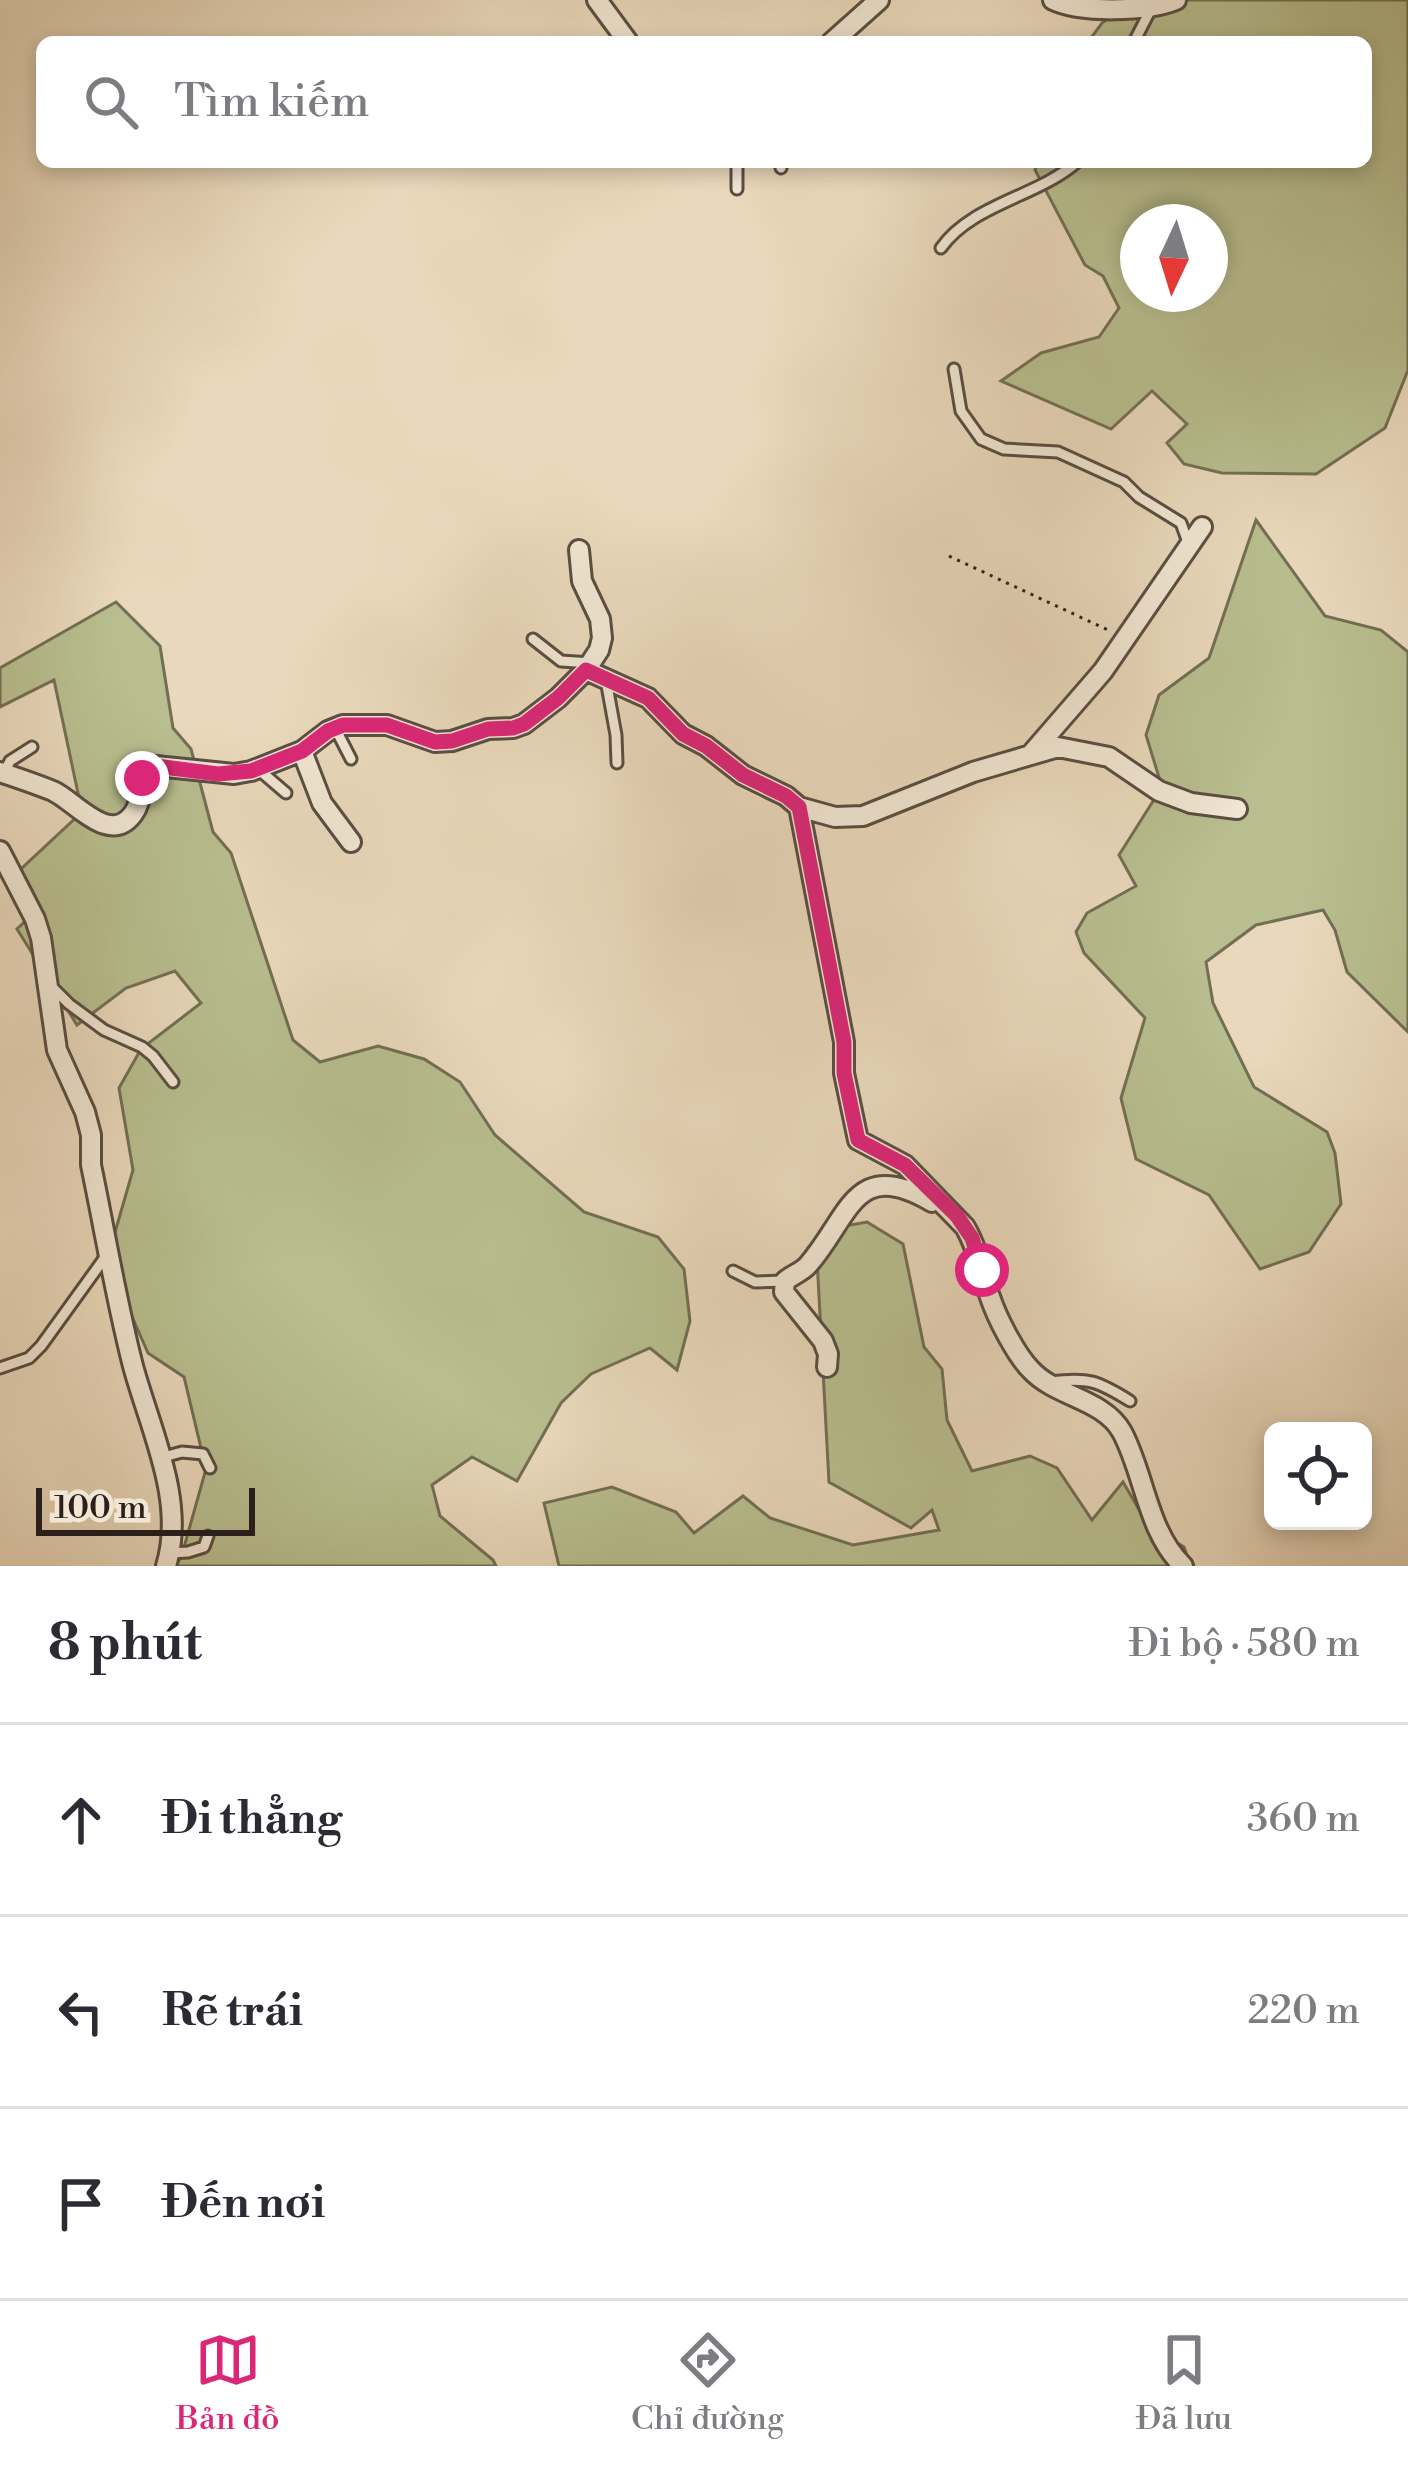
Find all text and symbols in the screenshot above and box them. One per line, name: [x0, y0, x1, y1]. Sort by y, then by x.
search box: [36, 36, 1372, 168]
icon: search: [78, 69, 144, 135]
text: Tìm kiếm: [174, 74, 369, 131]
north arrow: [1120, 204, 1228, 312]
route end: [115, 751, 169, 805]
route start: [955, 1243, 1009, 1297]
map controls: [1264, 1422, 1372, 1530]
button: locate: [1264, 1422, 1372, 1530]
scale bar: [36, 1482, 255, 1535]
text: 100 m: [54, 1488, 147, 1529]
text: 8 phút: [48, 1612, 202, 1676]
text: Đi bộ · 580 m: [1129, 1620, 1360, 1669]
icon: ahead: [48, 1787, 114, 1853]
text: Đi thẳng: [162, 1791, 342, 1848]
text: 360 m: [1247, 1795, 1360, 1844]
icon: left: [48, 1979, 114, 2045]
text: Rẽ trái: [162, 1983, 303, 2040]
text: 220 m: [1247, 1987, 1360, 2036]
icon: arrive: [48, 2171, 114, 2237]
text: Đến nơi: [162, 2175, 325, 2232]
tab: Bản đồ: [176, 2327, 279, 2440]
tab: Chỉ đường: [631, 2327, 784, 2440]
tab: Đã lưu: [1136, 2327, 1232, 2440]

